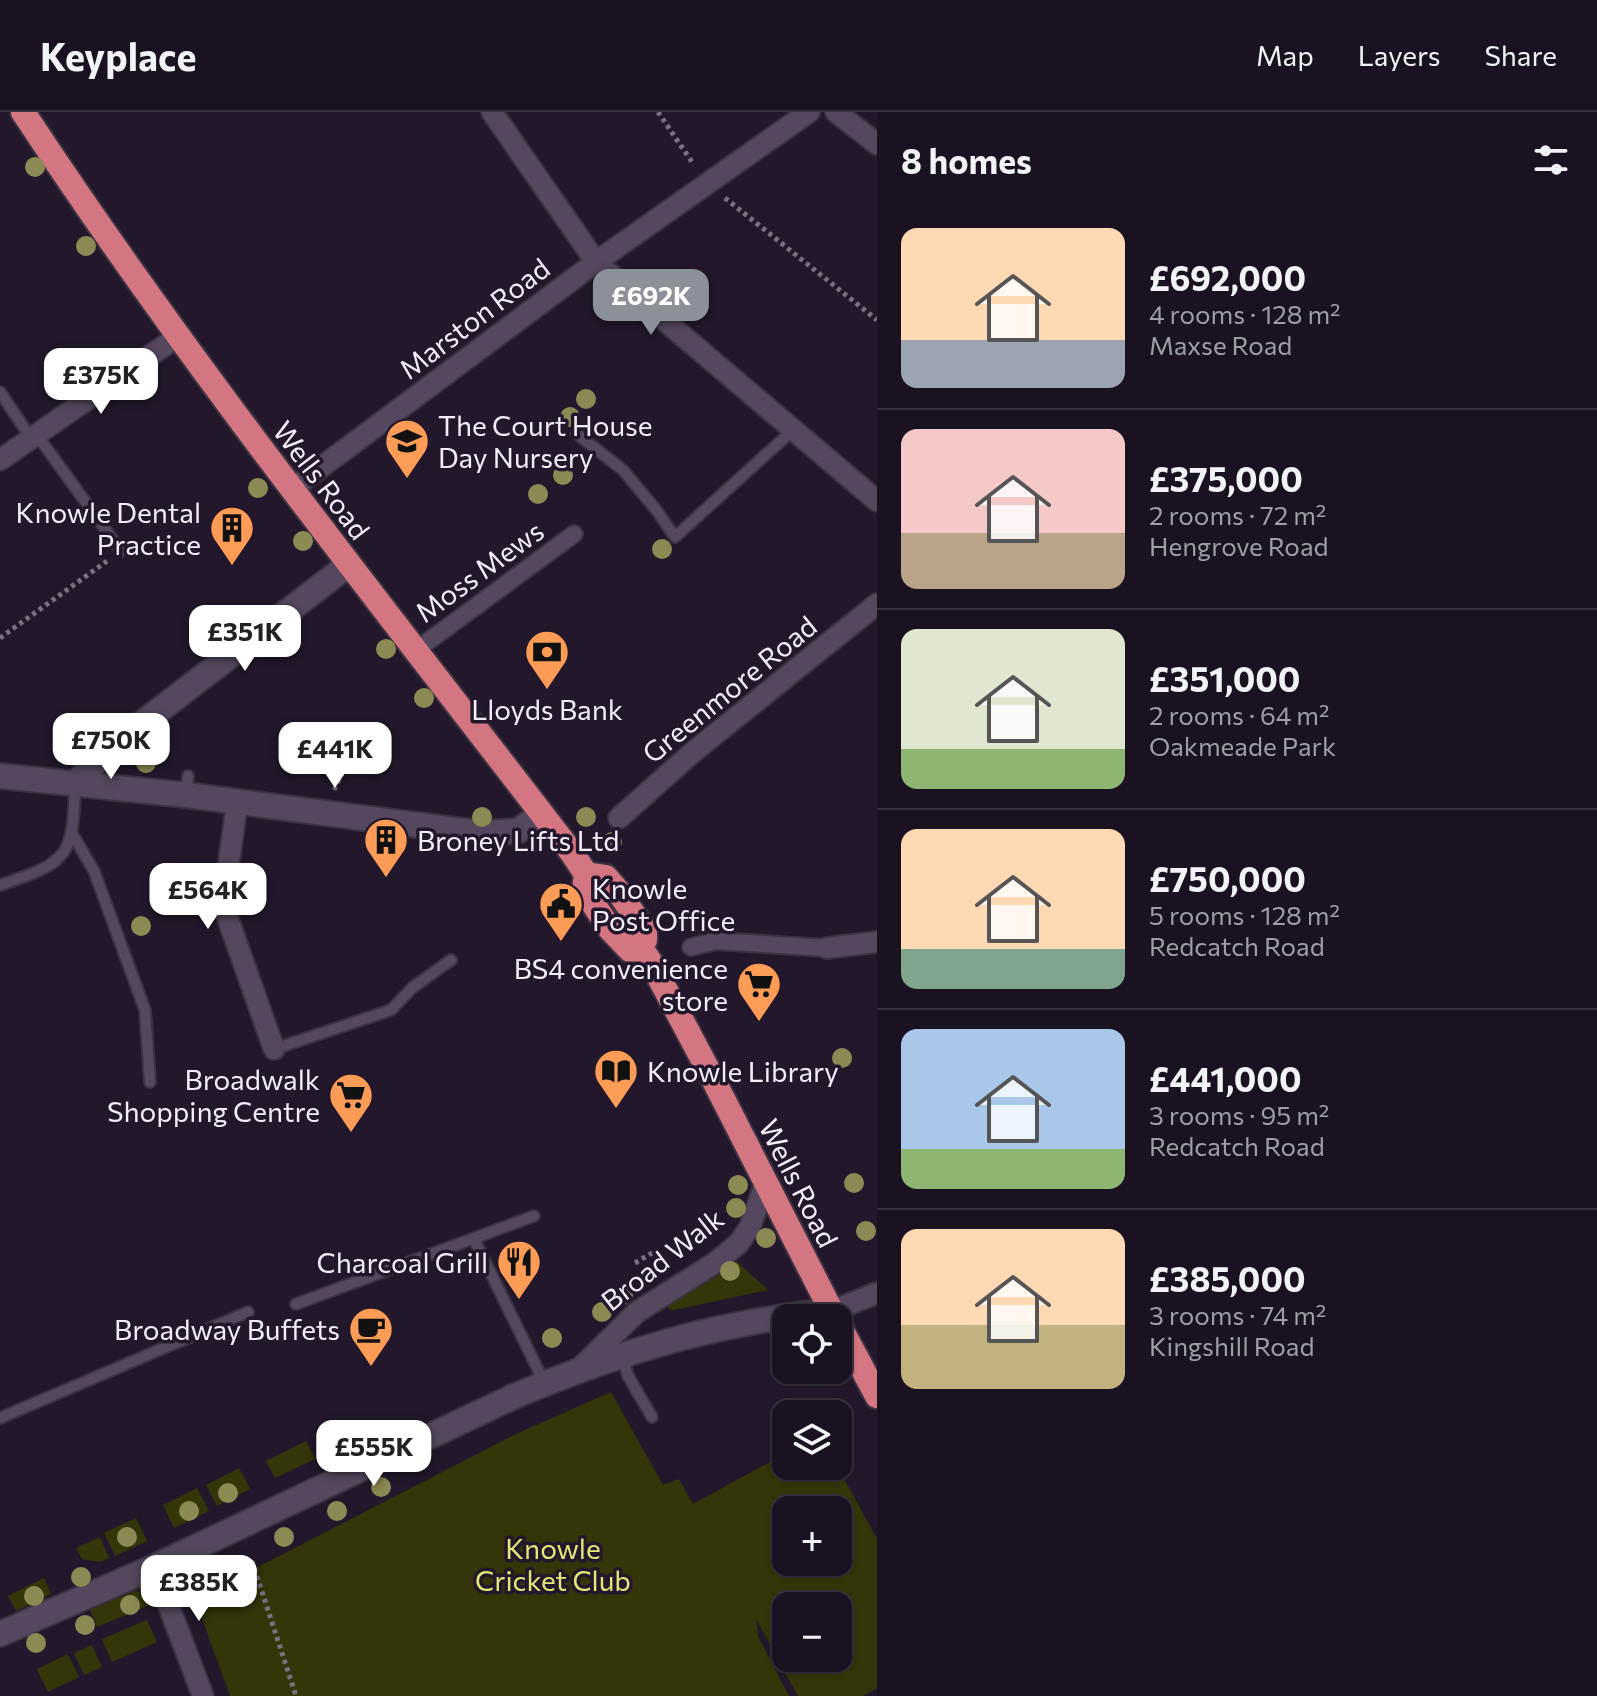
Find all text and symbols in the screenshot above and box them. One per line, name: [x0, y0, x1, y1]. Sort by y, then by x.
text: Keyplace: [40, 32, 196, 79]
text: Map: [1256, 38, 1314, 72]
text: Layers: [1358, 38, 1440, 72]
text: Share: [1484, 38, 1557, 72]
icon: filters: [1529, 138, 1573, 182]
text: 8 homes: [901, 139, 1032, 181]
street label: Marston Road: [392, 250, 556, 386]
text: £692,000: [1149, 256, 1306, 298]
icon: home: [965, 260, 1061, 356]
pin: £692K: [595, 269, 707, 337]
text: £692K: [611, 279, 691, 310]
text: 4 rooms · 128 m²: [1149, 298, 1341, 329]
text: Maxse Road: [1149, 329, 1292, 360]
pin: £375K: [45, 348, 157, 416]
text: £375K: [62, 358, 140, 389]
place label: The Court House Day Nursery: [438, 408, 653, 474]
street label: Wells Road: [267, 414, 377, 546]
school or university icon: The Court House Day Nursery: [383, 417, 431, 480]
text: £375,000: [1149, 457, 1303, 499]
icon: home: [965, 461, 1061, 557]
place label: Knowle Dental Practice: [16, 495, 201, 561]
text: 2 rooms · 72 m²: [1149, 499, 1326, 530]
building icon: Knowle Dental Practice: [208, 504, 256, 567]
street label: Moss Mews: [408, 513, 550, 629]
text: Hengrove Road: [1149, 530, 1329, 561]
pin: £351K: [189, 605, 301, 673]
street label: Greenmore Road: [635, 608, 823, 770]
text: £351K: [207, 615, 283, 646]
bank icon: Lloyds Bank: [523, 628, 571, 691]
text: £351,000: [1149, 657, 1300, 699]
icon: home: [965, 661, 1061, 757]
place label: Lloyds Bank: [471, 692, 623, 726]
text: 2 rooms · 64 m²: [1149, 699, 1330, 730]
pin: £750K: [55, 713, 167, 781]
pin: £441K: [279, 722, 391, 790]
text: £750K: [71, 723, 151, 754]
text: Oakmeade Park: [1149, 730, 1336, 761]
text: £441K: [297, 732, 373, 763]
building icon: Broney Lifts Ltd: [362, 816, 410, 879]
place label: Broney Lifts Ltd: [417, 823, 619, 857]
text: £750,000: [1149, 857, 1306, 899]
icon: home: [965, 861, 1061, 957]
pin: £564K: [152, 863, 264, 931]
place label: Knowle Post Office: [592, 871, 735, 937]
text: £564K: [167, 873, 249, 904]
public building icon: Knowle Post Office: [537, 880, 585, 943]
text: 5 rooms · 128 m²: [1149, 899, 1340, 930]
text: Redcatch Road: [1149, 930, 1325, 961]
place label: BS4 convenience store: [514, 951, 728, 1017]
supermarket icon: BS4 convenience store: [735, 960, 783, 1023]
library icon: Knowle Library: [592, 1047, 640, 1110]
place label: Knowle Library: [647, 1054, 839, 1088]
text: £441,000: [1149, 1057, 1302, 1099]
icon: home: [965, 1061, 1061, 1157]
place label: Broadwalk Shopping Centre: [107, 1062, 320, 1128]
supermarket icon: Broadwalk Shopping Centre: [327, 1071, 375, 1134]
text: 3 rooms · 95 m²: [1149, 1099, 1329, 1130]
street label: Wells Road: [752, 1113, 846, 1253]
text: Redcatch Road: [1149, 1130, 1325, 1161]
street label: Broad Walk: [594, 1201, 730, 1317]
restaurant icon: Charcoal Grill: [495, 1238, 543, 1301]
place label: Charcoal Grill: [317, 1245, 488, 1279]
text: £385,000: [1149, 1257, 1306, 1299]
icon: home: [965, 1261, 1061, 1357]
text: 3 rooms · 74 m²: [1149, 1299, 1326, 1330]
map controls: [772, 1304, 852, 1672]
button: locate: [772, 1304, 852, 1384]
cafe icon: Broadway Buffets: [347, 1305, 395, 1368]
place label: Broadway Buffets: [114, 1312, 340, 1346]
text: Kingshill Road: [1149, 1330, 1314, 1361]
button: layers: [772, 1400, 852, 1480]
pin: £555K: [318, 1420, 430, 1488]
text: £555K: [334, 1430, 414, 1461]
button: +: [772, 1496, 852, 1576]
park label: Knowle Cricket Club: [475, 1531, 631, 1597]
pin: £385K: [143, 1555, 255, 1623]
text: £385K: [159, 1565, 239, 1596]
button: −: [772, 1592, 852, 1672]

